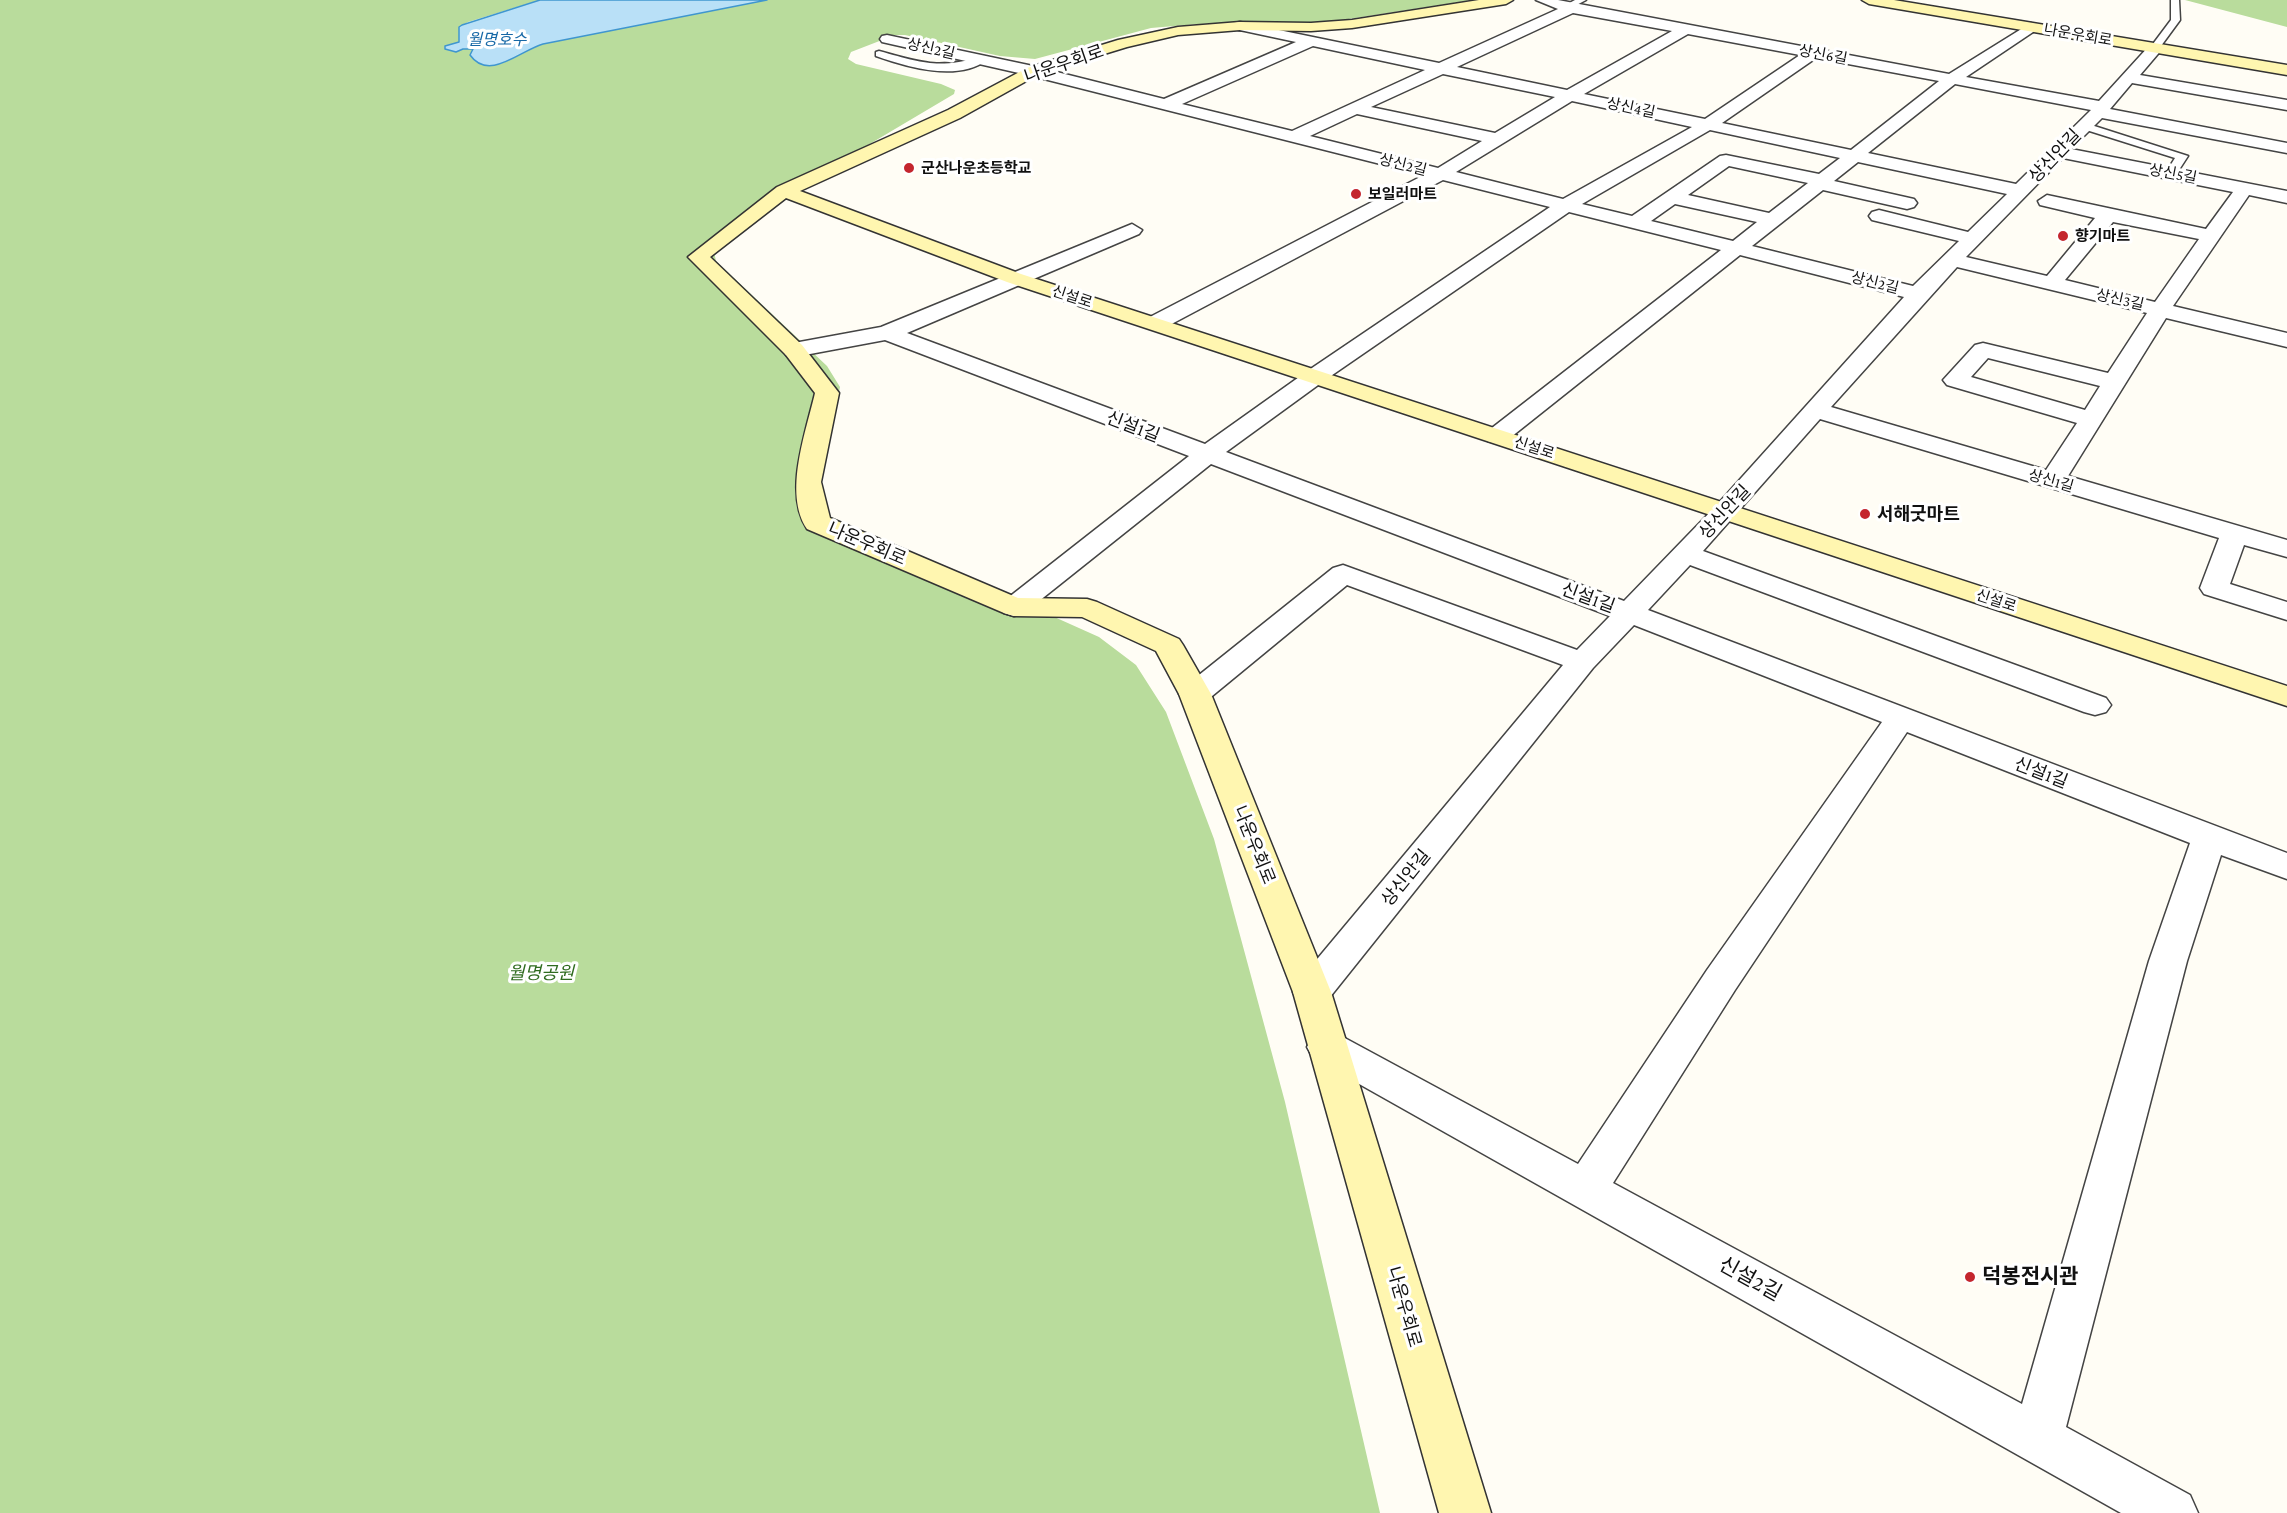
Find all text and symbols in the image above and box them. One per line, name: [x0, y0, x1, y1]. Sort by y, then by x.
street label: 나운우회로: [2042, 20, 2114, 50]
water label: 월명호수: [468, 30, 526, 50]
street label: 상신2길: [905, 35, 957, 63]
street label: 나운우회로: [1021, 40, 1107, 88]
street label: 상신6길: [1797, 41, 1849, 69]
street label: 상신4길: [1605, 94, 1657, 122]
street label: 상신안길: [2024, 125, 2086, 187]
street label: 상신2길: [1377, 150, 1429, 180]
place label: 군산나운초등학교: [921, 159, 1031, 177]
marker: 군산나운초등학교: [902, 161, 916, 175]
street label: 상신5길: [2147, 161, 2199, 187]
place label: 보일러마트: [1368, 185, 1437, 203]
marker: 보일러마트: [1349, 187, 1363, 201]
place label: 향기마트: [2075, 227, 2130, 245]
marker: 향기마트: [2056, 229, 2070, 243]
street label: 상신2길: [1849, 268, 1901, 298]
street label: 신설로: [1050, 282, 1094, 312]
street label: 상신3길: [2094, 286, 2146, 314]
street label: 신설1길: [1103, 407, 1163, 447]
street label: 신설로: [1512, 433, 1556, 463]
street label: 상신1길: [2026, 466, 2076, 496]
street label: 상신안길: [1695, 480, 1755, 544]
place label: 서해굿마트: [1877, 503, 1960, 525]
marker: 서해굿마트: [1858, 507, 1872, 521]
street label: 나운우회로: [825, 518, 909, 570]
street label: 신설1길: [1558, 578, 1618, 618]
street label: 신설로: [1974, 586, 2018, 616]
street label: 신설1길: [2011, 753, 2071, 793]
street label: 나운우회로: [1228, 803, 1280, 887]
street label: 상신안길: [1377, 845, 1435, 911]
park label: 월명공원: [508, 962, 574, 984]
street label: 신설2길: [1714, 1252, 1786, 1306]
street label: 나운우회로: [1382, 1264, 1426, 1350]
place label: 덕봉전시관: [1982, 1264, 2079, 1290]
marker: 덕봉전시관: [1963, 1270, 1977, 1284]

